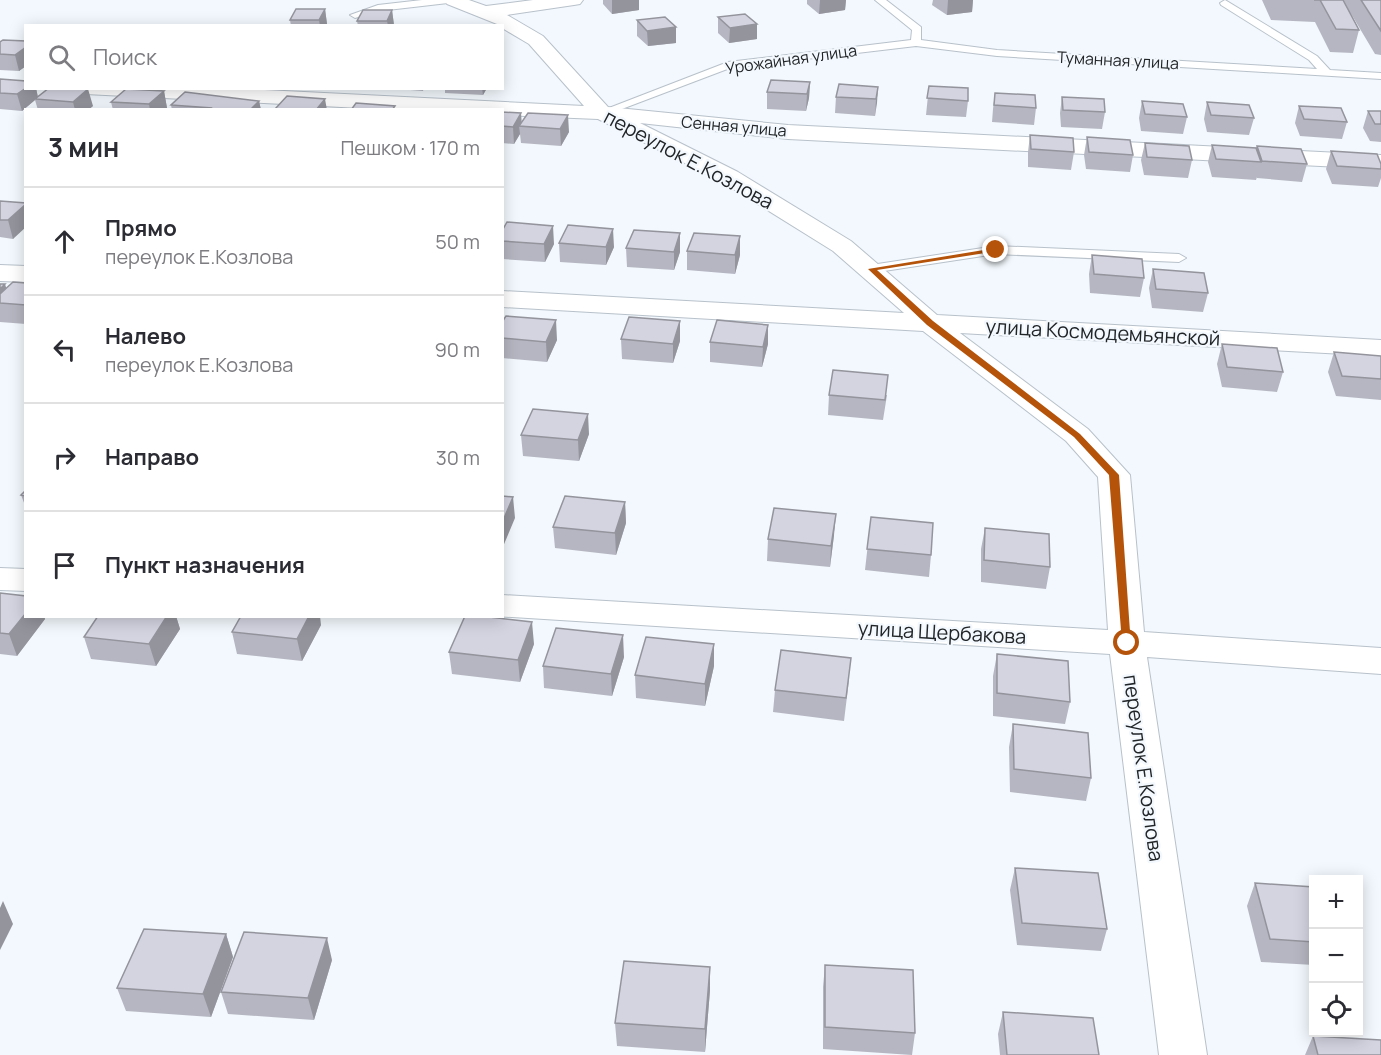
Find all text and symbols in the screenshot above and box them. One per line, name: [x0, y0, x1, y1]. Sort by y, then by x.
search box: [24, 24, 504, 90]
street label: Урожайная улица: [724, 39, 858, 79]
icon: search: [45, 41, 78, 74]
text: Поиск: [93, 42, 157, 72]
street label: Туманная улица: [1057, 46, 1179, 74]
street label: переулок Е.Козлова: [600, 103, 778, 215]
street label: Сенная улица: [680, 110, 788, 142]
text: 3 мин: [48, 129, 119, 165]
text: Пешком · 170 m: [340, 134, 480, 161]
text: Прямо: [105, 213, 177, 243]
icon: ahead: [48, 225, 81, 258]
text: 50 m: [435, 228, 480, 255]
route end: [982, 236, 1008, 262]
text: переулок Е.Козлова: [105, 243, 293, 270]
street label: улица Космодемьянской: [985, 312, 1221, 352]
text: Налево: [105, 321, 186, 351]
icon: left: [48, 333, 81, 366]
text: 90 m: [434, 336, 480, 363]
text: переулок Е.Козлова: [105, 351, 293, 378]
icon: right: [48, 441, 81, 474]
text: Направо: [105, 442, 199, 472]
text: 30 m: [436, 444, 480, 471]
icon: arrive: [48, 549, 81, 582]
text: Пункт назначения: [105, 550, 305, 580]
street label: улица Щербакова: [857, 614, 1027, 650]
route start: [1113, 629, 1139, 655]
street label: переулок Е.Козлова: [1118, 673, 1170, 863]
map controls: [1309, 875, 1363, 1037]
button: +: [1309, 875, 1363, 929]
button: −: [1309, 929, 1363, 983]
button: locate: [1309, 983, 1363, 1037]

